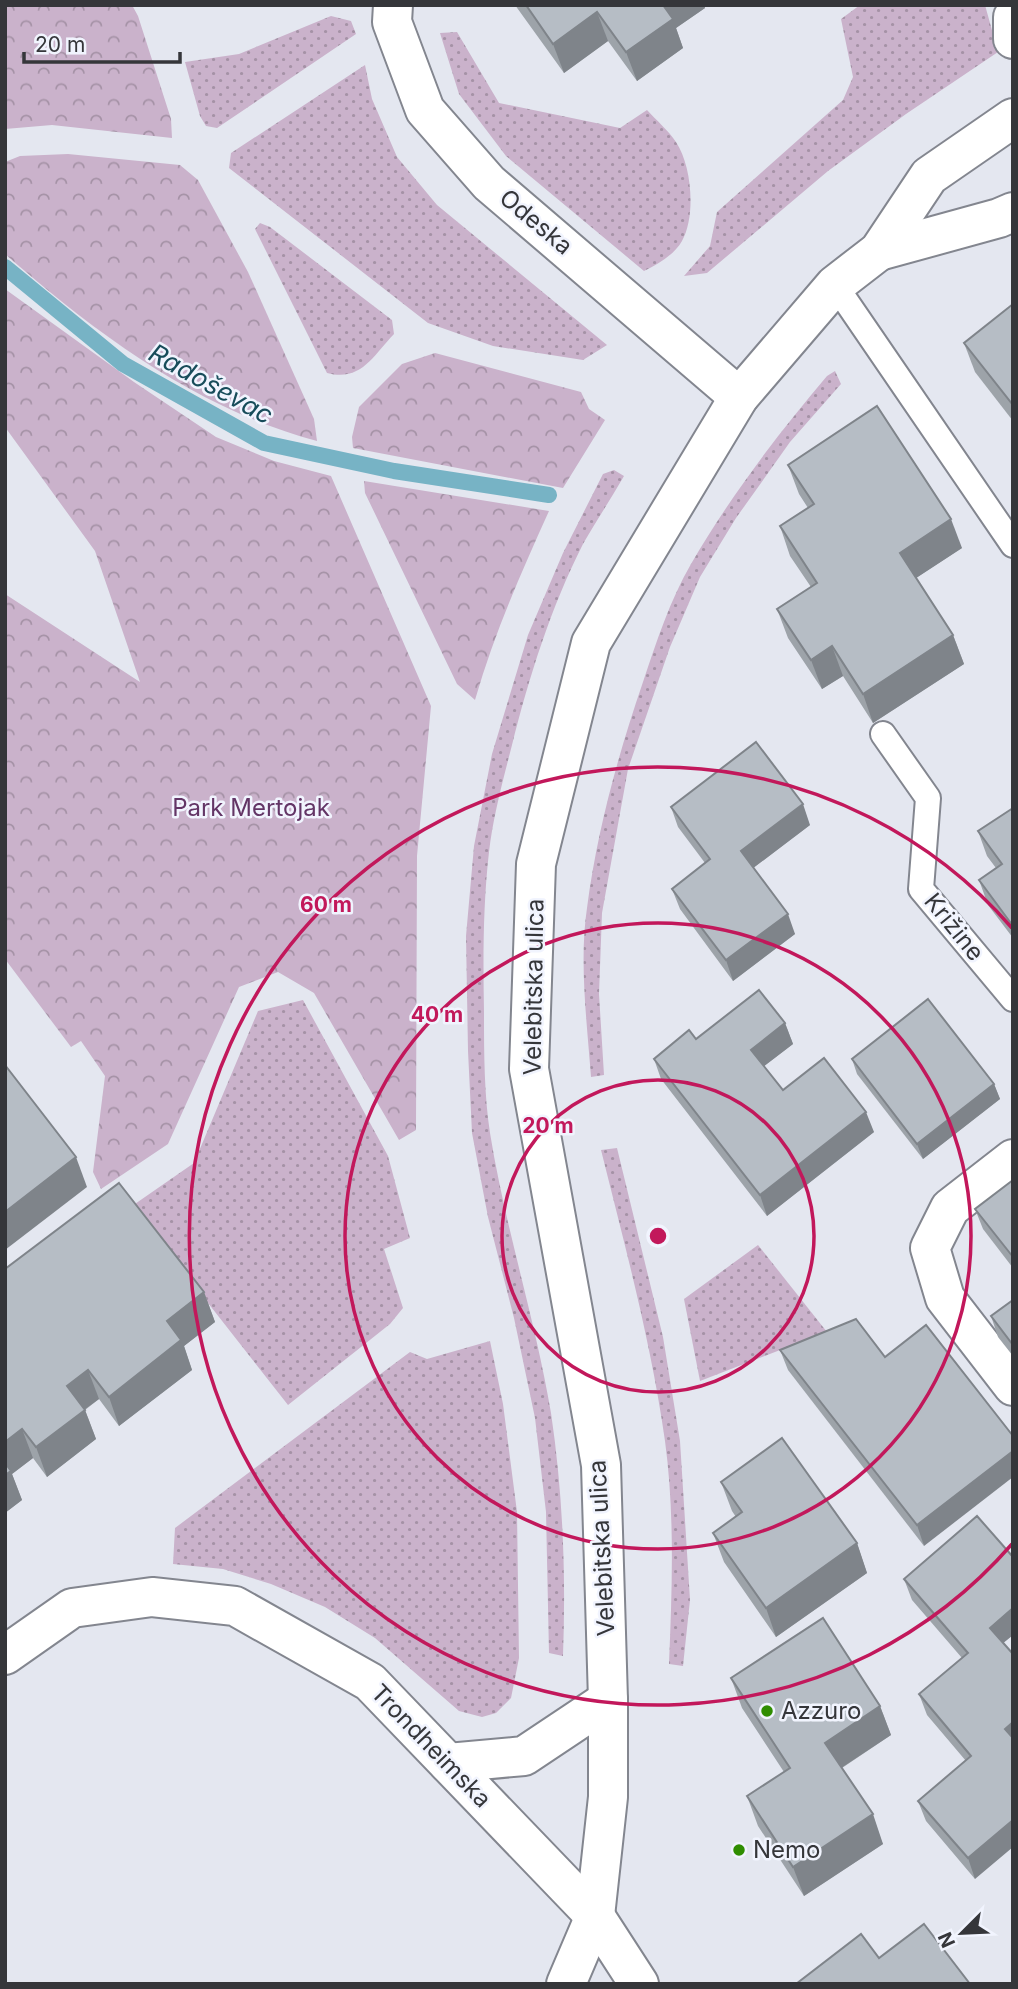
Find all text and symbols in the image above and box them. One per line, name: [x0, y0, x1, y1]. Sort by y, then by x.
scale bar: [24, 21, 180, 65]
text: 20 m: [35, 32, 85, 57]
street label: Odeska: [494, 183, 579, 260]
water label: Radoševac: [144, 337, 279, 430]
park label: Park Mertojak: [172, 793, 330, 822]
street label: Križine: [918, 887, 990, 966]
text: 60 m: [300, 892, 352, 917]
street label: Velebitska ulica: [517, 898, 550, 1076]
text: 40 m: [411, 1002, 463, 1027]
text: 20 m: [522, 1113, 574, 1138]
centre of rings: [646, 1224, 670, 1248]
street label: Velebitska ulica: [582, 1459, 621, 1637]
street label: Trondheimska: [365, 1678, 497, 1813]
place label: Azzuro: [781, 1696, 861, 1725]
marker: Azzuro: [759, 1703, 775, 1719]
place label: Nemo: [753, 1835, 821, 1864]
marker: Nemo: [731, 1842, 747, 1858]
north arrow: [927, 1898, 997, 1968]
text: N: [933, 1928, 960, 1951]

